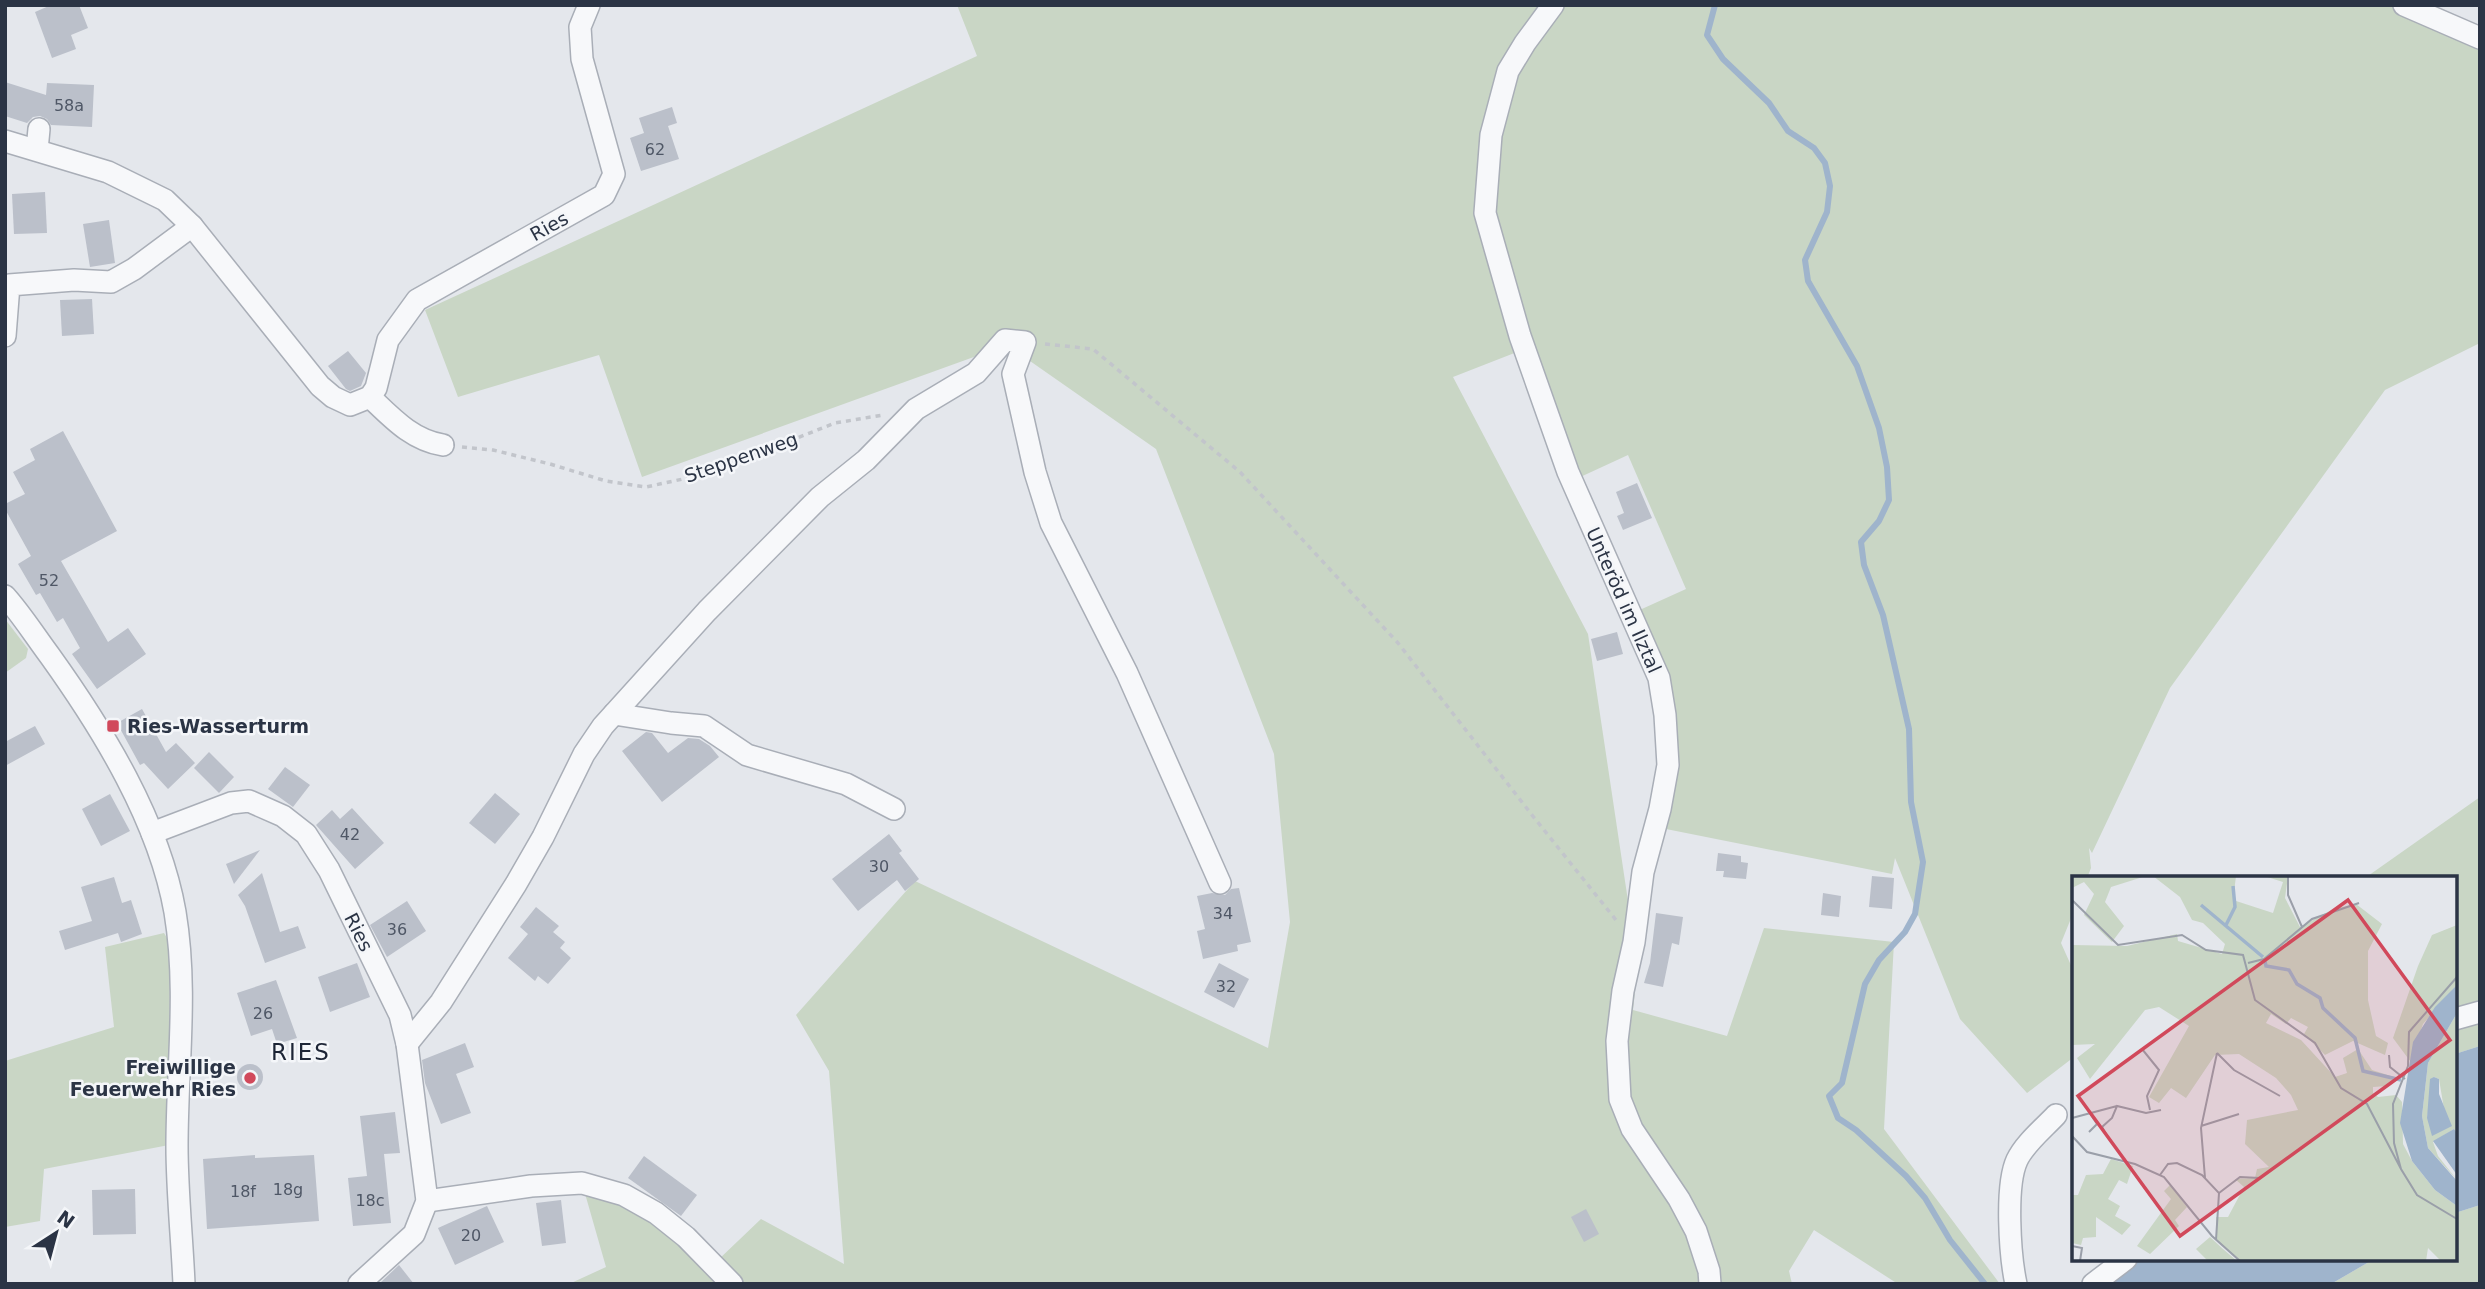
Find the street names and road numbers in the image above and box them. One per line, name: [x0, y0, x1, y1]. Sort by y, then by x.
street label: Ries: [526, 207, 572, 245]
street label: Steppenweg: [681, 427, 801, 487]
street label: Unteröd im Ilztal: [1582, 524, 1666, 676]
street label: Ries: [340, 909, 378, 955]

